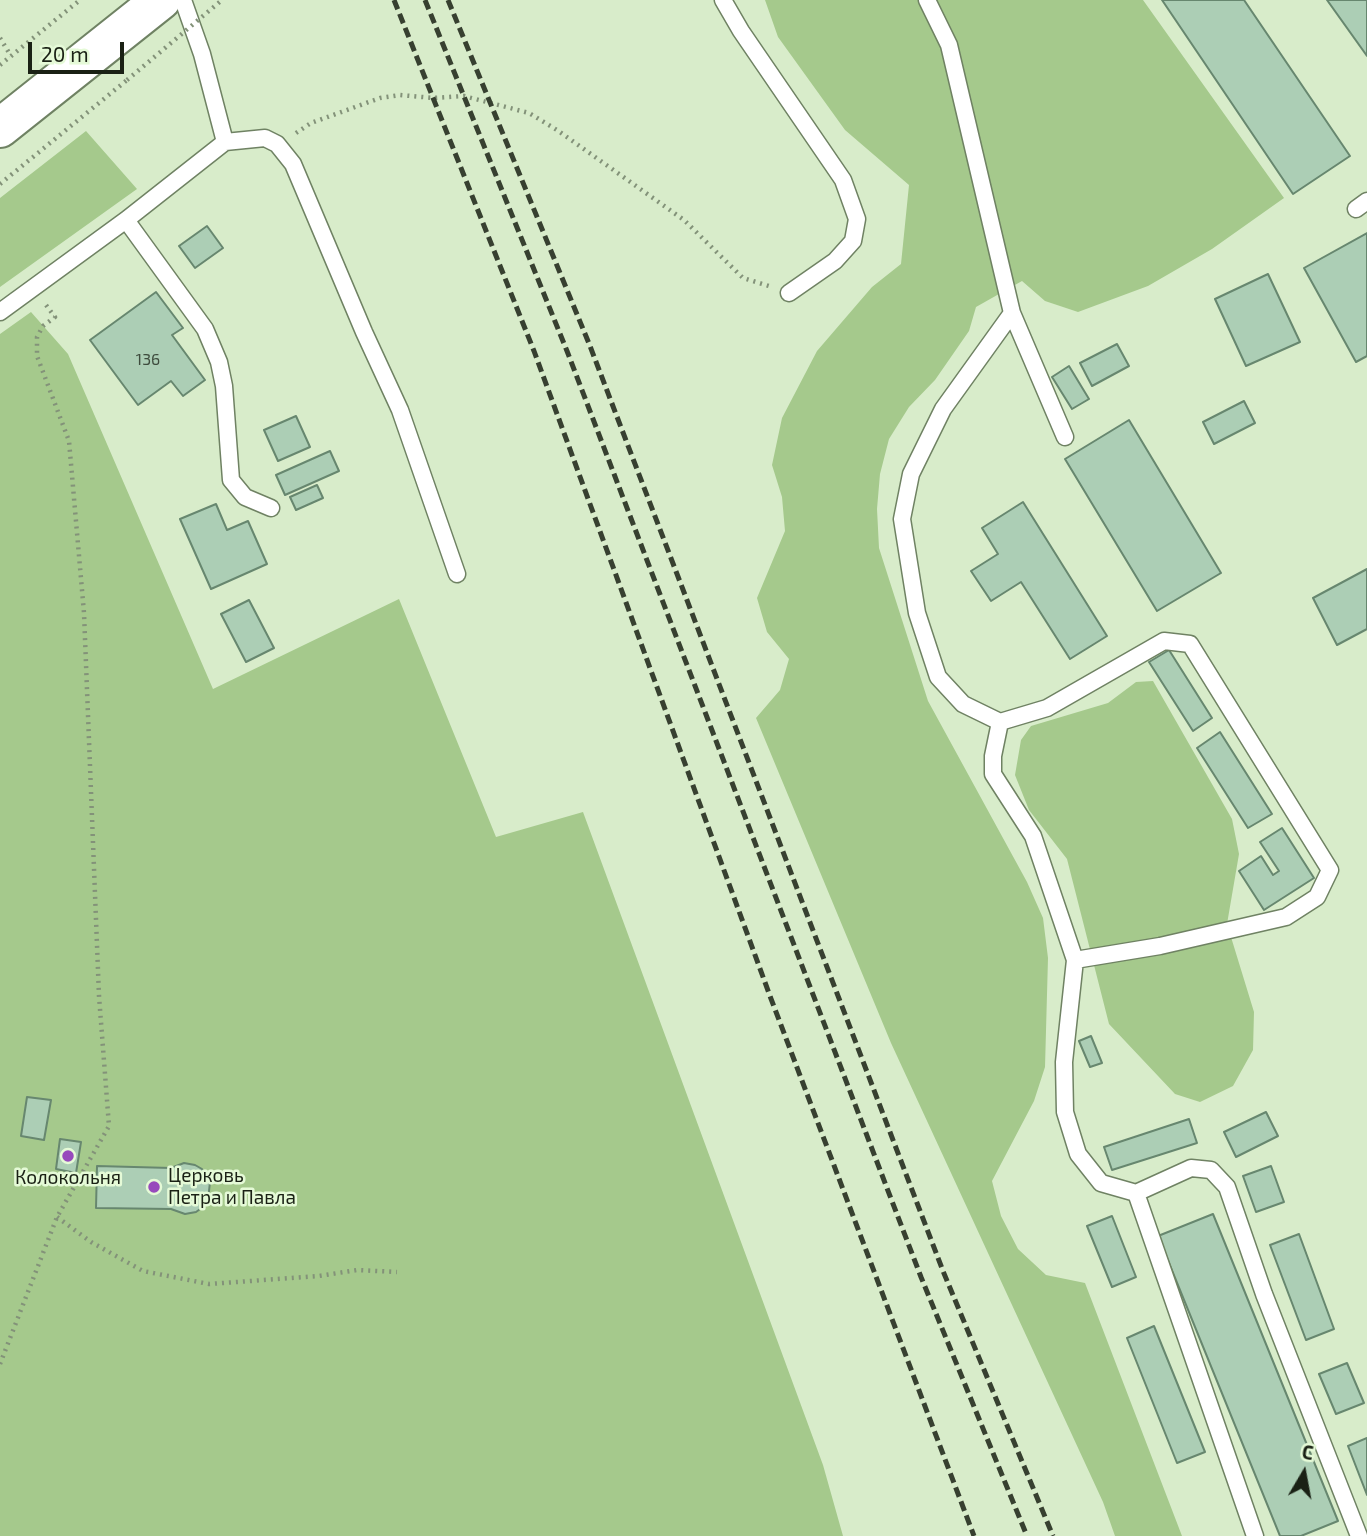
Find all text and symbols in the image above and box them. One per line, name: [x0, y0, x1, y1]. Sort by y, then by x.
scale bar: [32, 28, 128, 72]
text: 20 m: [41, 41, 89, 66]
house number: 136: [136, 350, 160, 370]
marker: Колокольня: [60, 1148, 76, 1164]
place label: Церковь Петра и Павла: [168, 1165, 296, 1209]
place label: Колокольня: [15, 1167, 121, 1189]
marker: Церковь Петра и Павла: [146, 1179, 162, 1195]
north arrow: [1269, 1438, 1339, 1508]
text: С: [1300, 1440, 1315, 1464]

